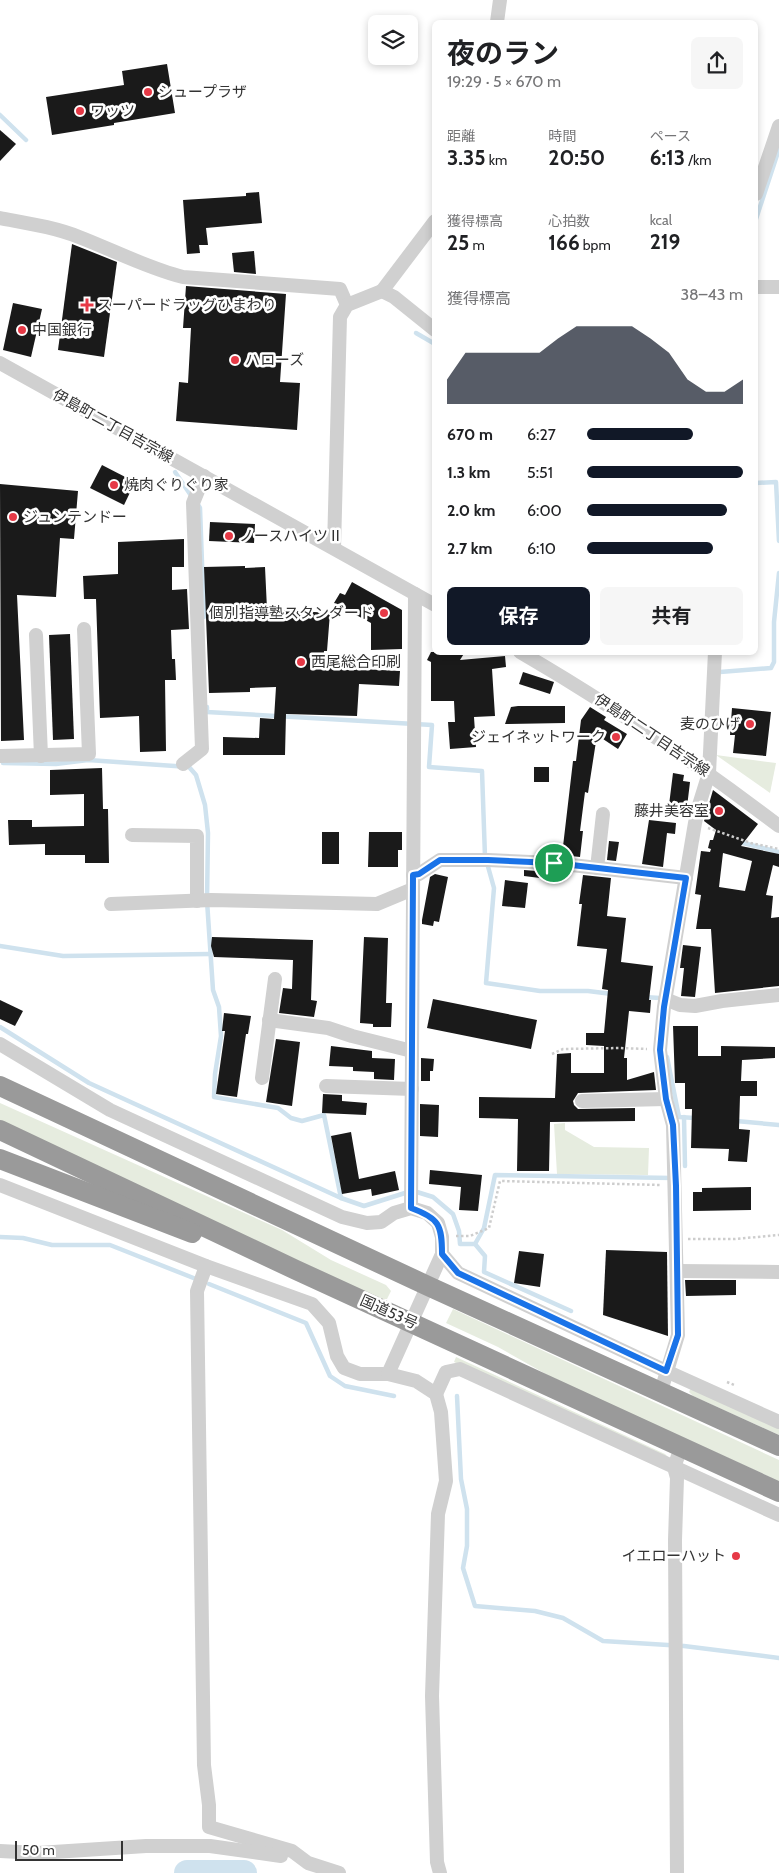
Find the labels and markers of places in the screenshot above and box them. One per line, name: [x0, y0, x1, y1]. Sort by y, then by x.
place label: シュープラザ: [158, 83, 247, 101]
marker: シュープラザ: [142, 86, 154, 98]
place label: ワッツ: [90, 102, 135, 120]
marker: ワッツ: [74, 105, 86, 117]
place label: スーパードラッグひまわり: [97, 296, 277, 314]
marker: スーパードラッグひまわり: [81, 299, 93, 311]
place label: 中国銀行: [32, 321, 92, 339]
marker: 中国銀行: [16, 324, 28, 336]
place label: ハローズ: [245, 351, 304, 369]
marker: ハローズ: [229, 354, 241, 366]
place label: 焼肉ぐりぐり家: [124, 476, 229, 494]
marker: 焼肉ぐりぐり家: [108, 479, 120, 491]
place label: ジュンテンドー: [23, 508, 127, 526]
marker: ジュンテンドー: [7, 511, 19, 523]
place label: ノースハイツⅡ: [239, 527, 343, 545]
marker: ノースハイツⅡ: [223, 530, 235, 542]
place label: 個別指導塾スタンダード: [209, 604, 374, 622]
marker: 個別指導塾スタンダード: [378, 607, 390, 619]
place label: 西尾総合印刷: [311, 653, 401, 671]
marker: 西尾総合印刷: [295, 656, 307, 668]
place label: 麦のひげ: [680, 715, 740, 733]
marker: 麦のひげ: [744, 718, 756, 730]
place label: ジェイネットワーク: [471, 728, 606, 746]
marker: ジェイネットワーク: [610, 731, 622, 743]
place label: 藤井美容室: [634, 802, 709, 820]
marker: 藤井美容室: [713, 805, 725, 817]
pin: [533, 842, 575, 884]
place label: イエローハット: [621, 1547, 726, 1565]
marker: イエローハット: [730, 1550, 742, 1562]

